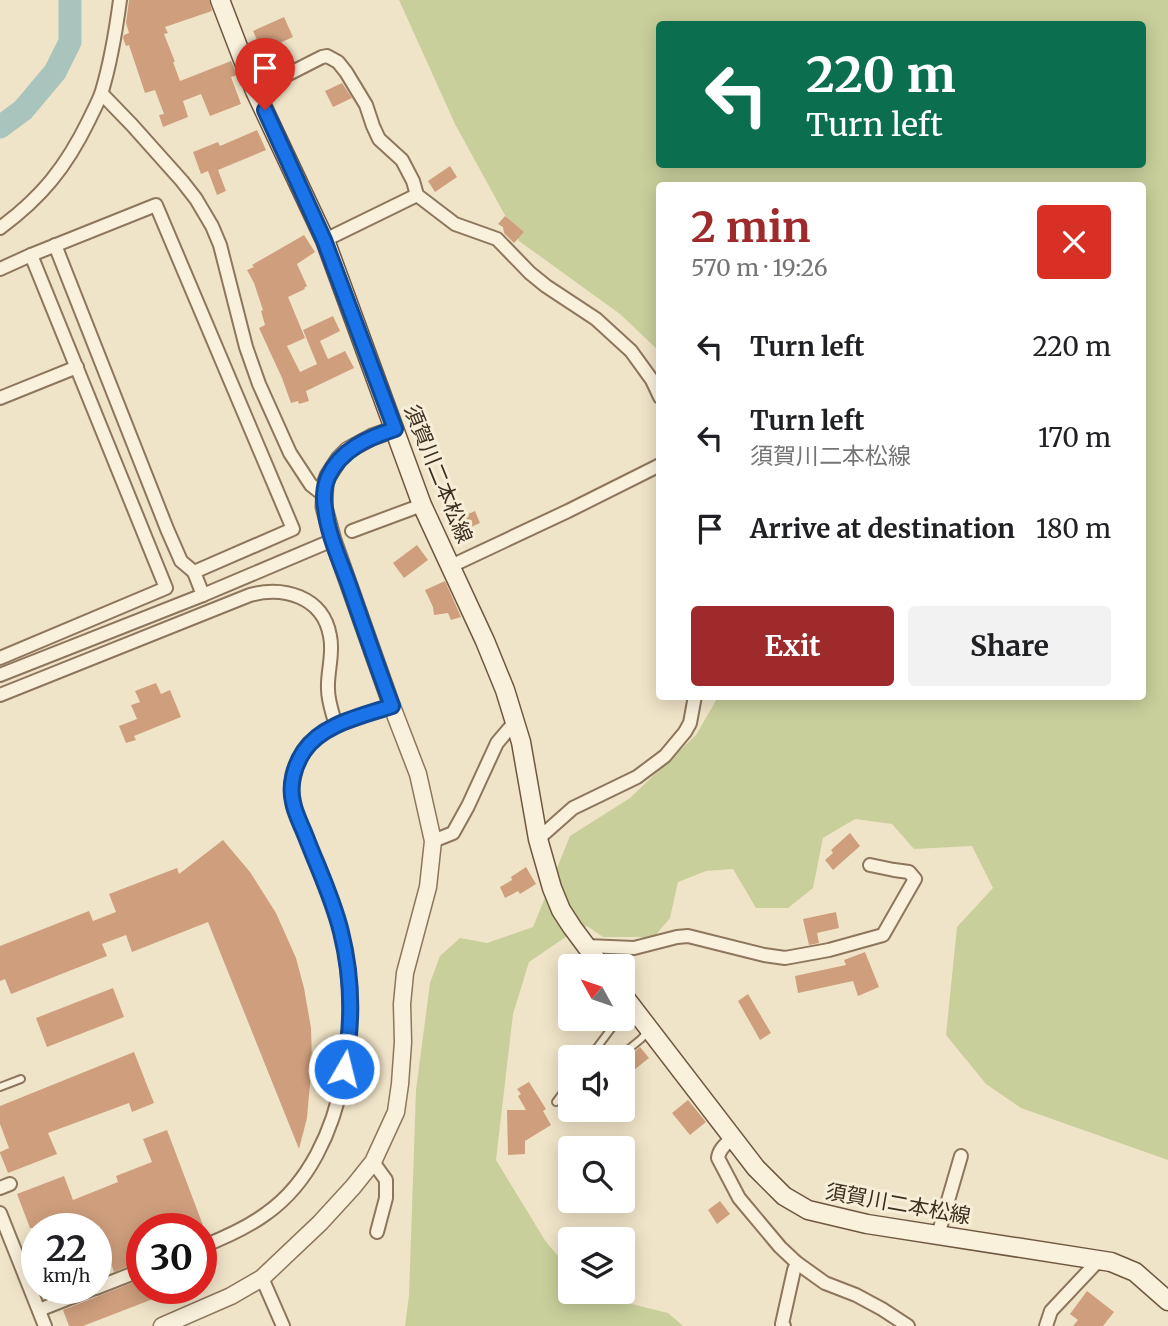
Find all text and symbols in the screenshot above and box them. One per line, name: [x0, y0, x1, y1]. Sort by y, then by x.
pin: [235, 38, 295, 110]
text: 220 m: [806, 44, 956, 105]
icon: arrive: [246, 49, 284, 87]
icon: left: [691, 49, 782, 140]
text: Turn left: [806, 105, 943, 145]
text: 2 min: [691, 201, 811, 253]
button: close: [1037, 205, 1111, 279]
text: 570 m · 19:26: [691, 253, 828, 282]
icon: left: [691, 328, 729, 366]
text: Turn left: [750, 330, 864, 363]
text: 220 m: [1032, 330, 1111, 363]
street label: 須賀川二本松線: [398, 401, 479, 547]
text: Turn left: [750, 404, 864, 437]
icon: left: [691, 419, 729, 457]
text: 170 m: [1038, 421, 1111, 454]
text: 須賀川二本松線: [750, 441, 911, 470]
icon: arrive: [691, 510, 729, 548]
text: Arrive at destination: [750, 512, 1015, 545]
text: 180 m: [1036, 512, 1111, 545]
button: Exit: [691, 606, 894, 686]
button: Share: [908, 606, 1111, 686]
north arrow: [558, 954, 635, 1031]
map controls: [558, 954, 635, 1304]
position arrow: [307, 1032, 381, 1106]
button: sound: [558, 1045, 635, 1122]
button: search: [558, 1136, 635, 1213]
street label: 須賀川二本松線: [823, 1177, 973, 1230]
speed limit sign: 30: [126, 1213, 217, 1304]
text: 22: [46, 1227, 87, 1271]
button: layers: [558, 1227, 635, 1304]
text: km/h: [43, 1264, 90, 1287]

